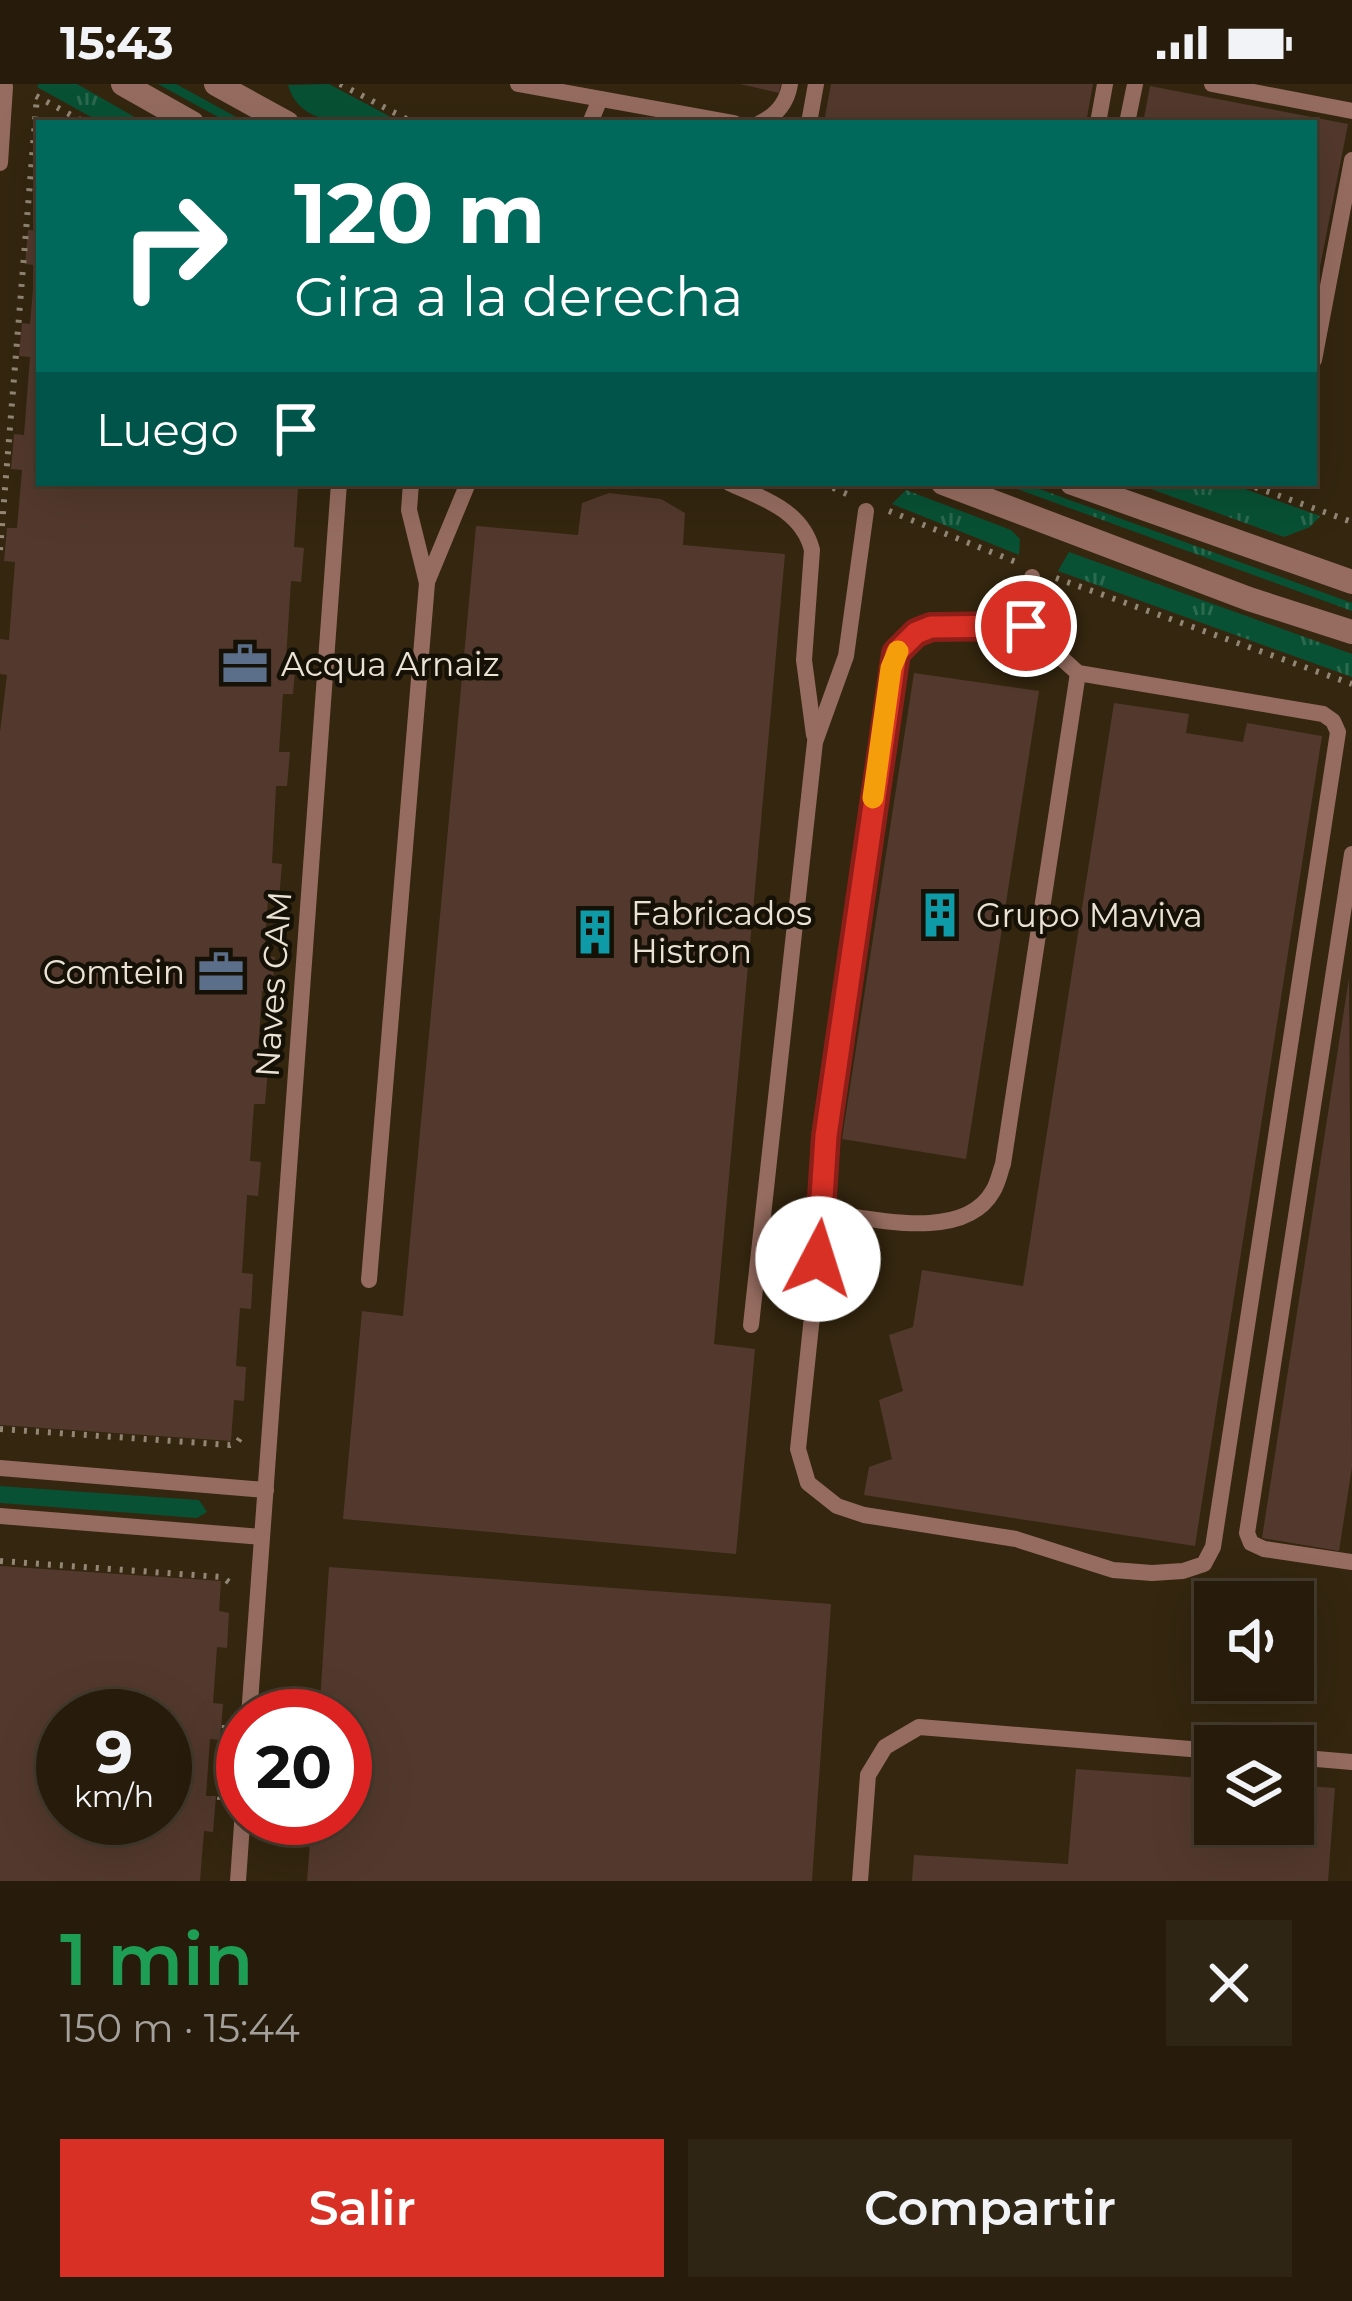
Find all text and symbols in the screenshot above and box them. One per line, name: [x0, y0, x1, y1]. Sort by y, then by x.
text: 15:43: [60, 15, 174, 70]
text: 120 m: [294, 162, 545, 264]
icon: right: [96, 168, 252, 324]
text: Gira a la derecha: [294, 264, 743, 330]
icon: arrive: [263, 396, 329, 462]
text: Luego: [96, 402, 239, 457]
pin: [975, 575, 1077, 677]
icon: arrive: [993, 593, 1059, 659]
office icon: Acqua Arnaiz: [220, 639, 270, 689]
place label: Acqua Arnaiz: [281, 644, 500, 684]
street label: Naves CAM: [247, 890, 299, 1078]
building icon: Grupo Maviva: [915, 890, 965, 940]
place label: Fabricados Histron: [631, 893, 812, 971]
place label: Grupo Maviva: [976, 895, 1203, 935]
building icon: Fabricados Histron: [570, 907, 620, 957]
office icon: Comtein: [196, 947, 246, 997]
place label: Comtein: [43, 952, 185, 992]
position arrow: [755, 1196, 881, 1322]
map controls: [1194, 1581, 1314, 1845]
button: sound: [1194, 1581, 1314, 1701]
speed limit sign: 20: [216, 1689, 372, 1845]
text: 9: [95, 1715, 133, 1788]
button: layers: [1194, 1725, 1314, 1845]
text: km/h: [74, 1778, 154, 1815]
text: 1 min: [60, 1915, 253, 2003]
button: close: [1166, 1920, 1292, 2046]
text: 150 m · 15:44: [60, 2004, 300, 2052]
button: Salir: [60, 2139, 664, 2277]
button: Compartir: [688, 2139, 1292, 2277]

